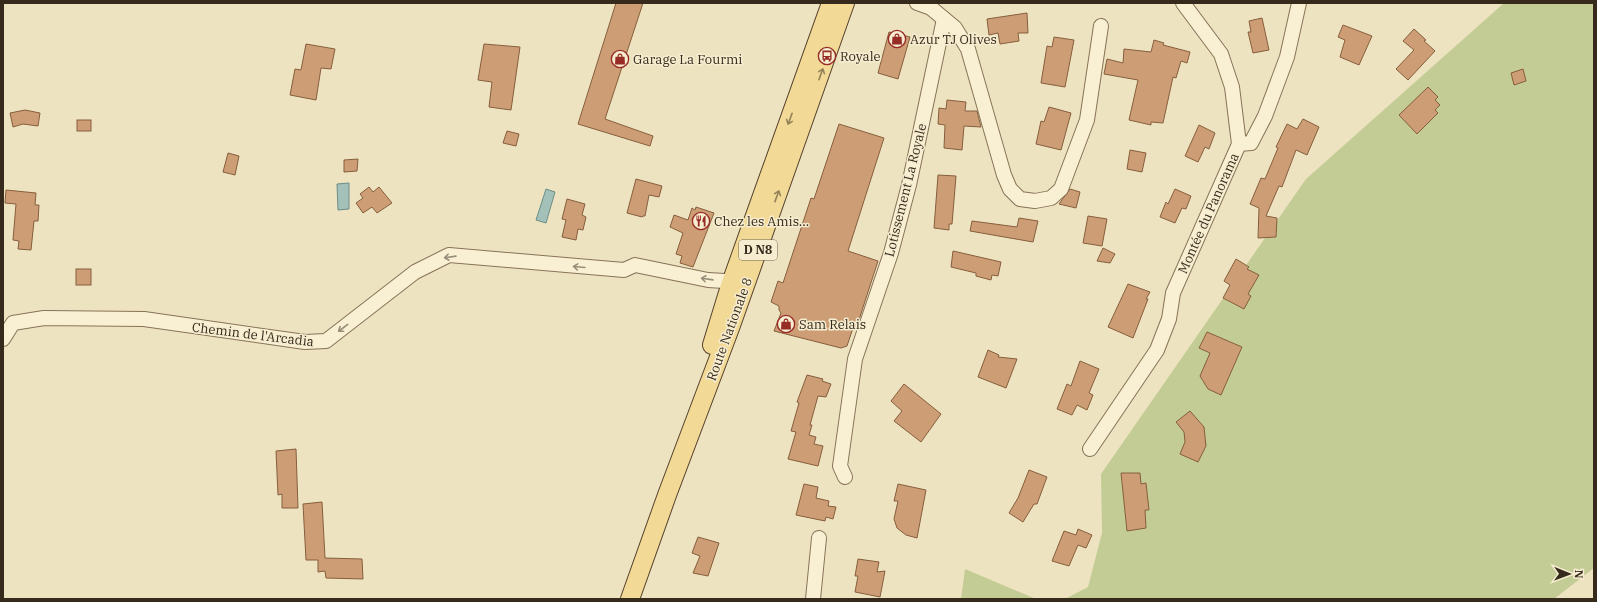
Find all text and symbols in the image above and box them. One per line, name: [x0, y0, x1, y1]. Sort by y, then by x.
shop icon: Azur TJ Olives: [887, 29, 907, 49]
place label: Azur TJ Olives: [910, 31, 997, 48]
bus stop icon: Royale: [817, 46, 837, 66]
place label: Royale: [840, 48, 881, 65]
shop icon: Garage La Fourmi: [610, 49, 630, 69]
place label: Garage La Fourmi: [633, 51, 742, 68]
one-way arrow: [817, 68, 825, 80]
one-way arrow: [785, 112, 793, 124]
street label: Lotissement La Royale: [881, 122, 930, 259]
street label: Montée du Panorama: [1174, 150, 1243, 276]
one-way arrow: [773, 190, 781, 202]
restaurant icon: Chez les Amis...: [691, 211, 711, 231]
place label: Chez les Amis...: [714, 213, 809, 230]
road number: D N8: [739, 240, 777, 260]
one-way arrow: [444, 253, 457, 261]
one-way arrow: [573, 263, 586, 270]
one-way arrow: [701, 275, 714, 283]
street label: Route Nationale 8: [703, 275, 756, 383]
shop icon: Sam Relais: [776, 314, 796, 334]
place label: Sam Relais: [799, 316, 866, 333]
street label: Chemin de l'Arcadia: [191, 319, 315, 350]
one-way arrow: [338, 324, 349, 332]
north arrow: [1549, 554, 1589, 594]
text: N: [1572, 570, 1586, 579]

